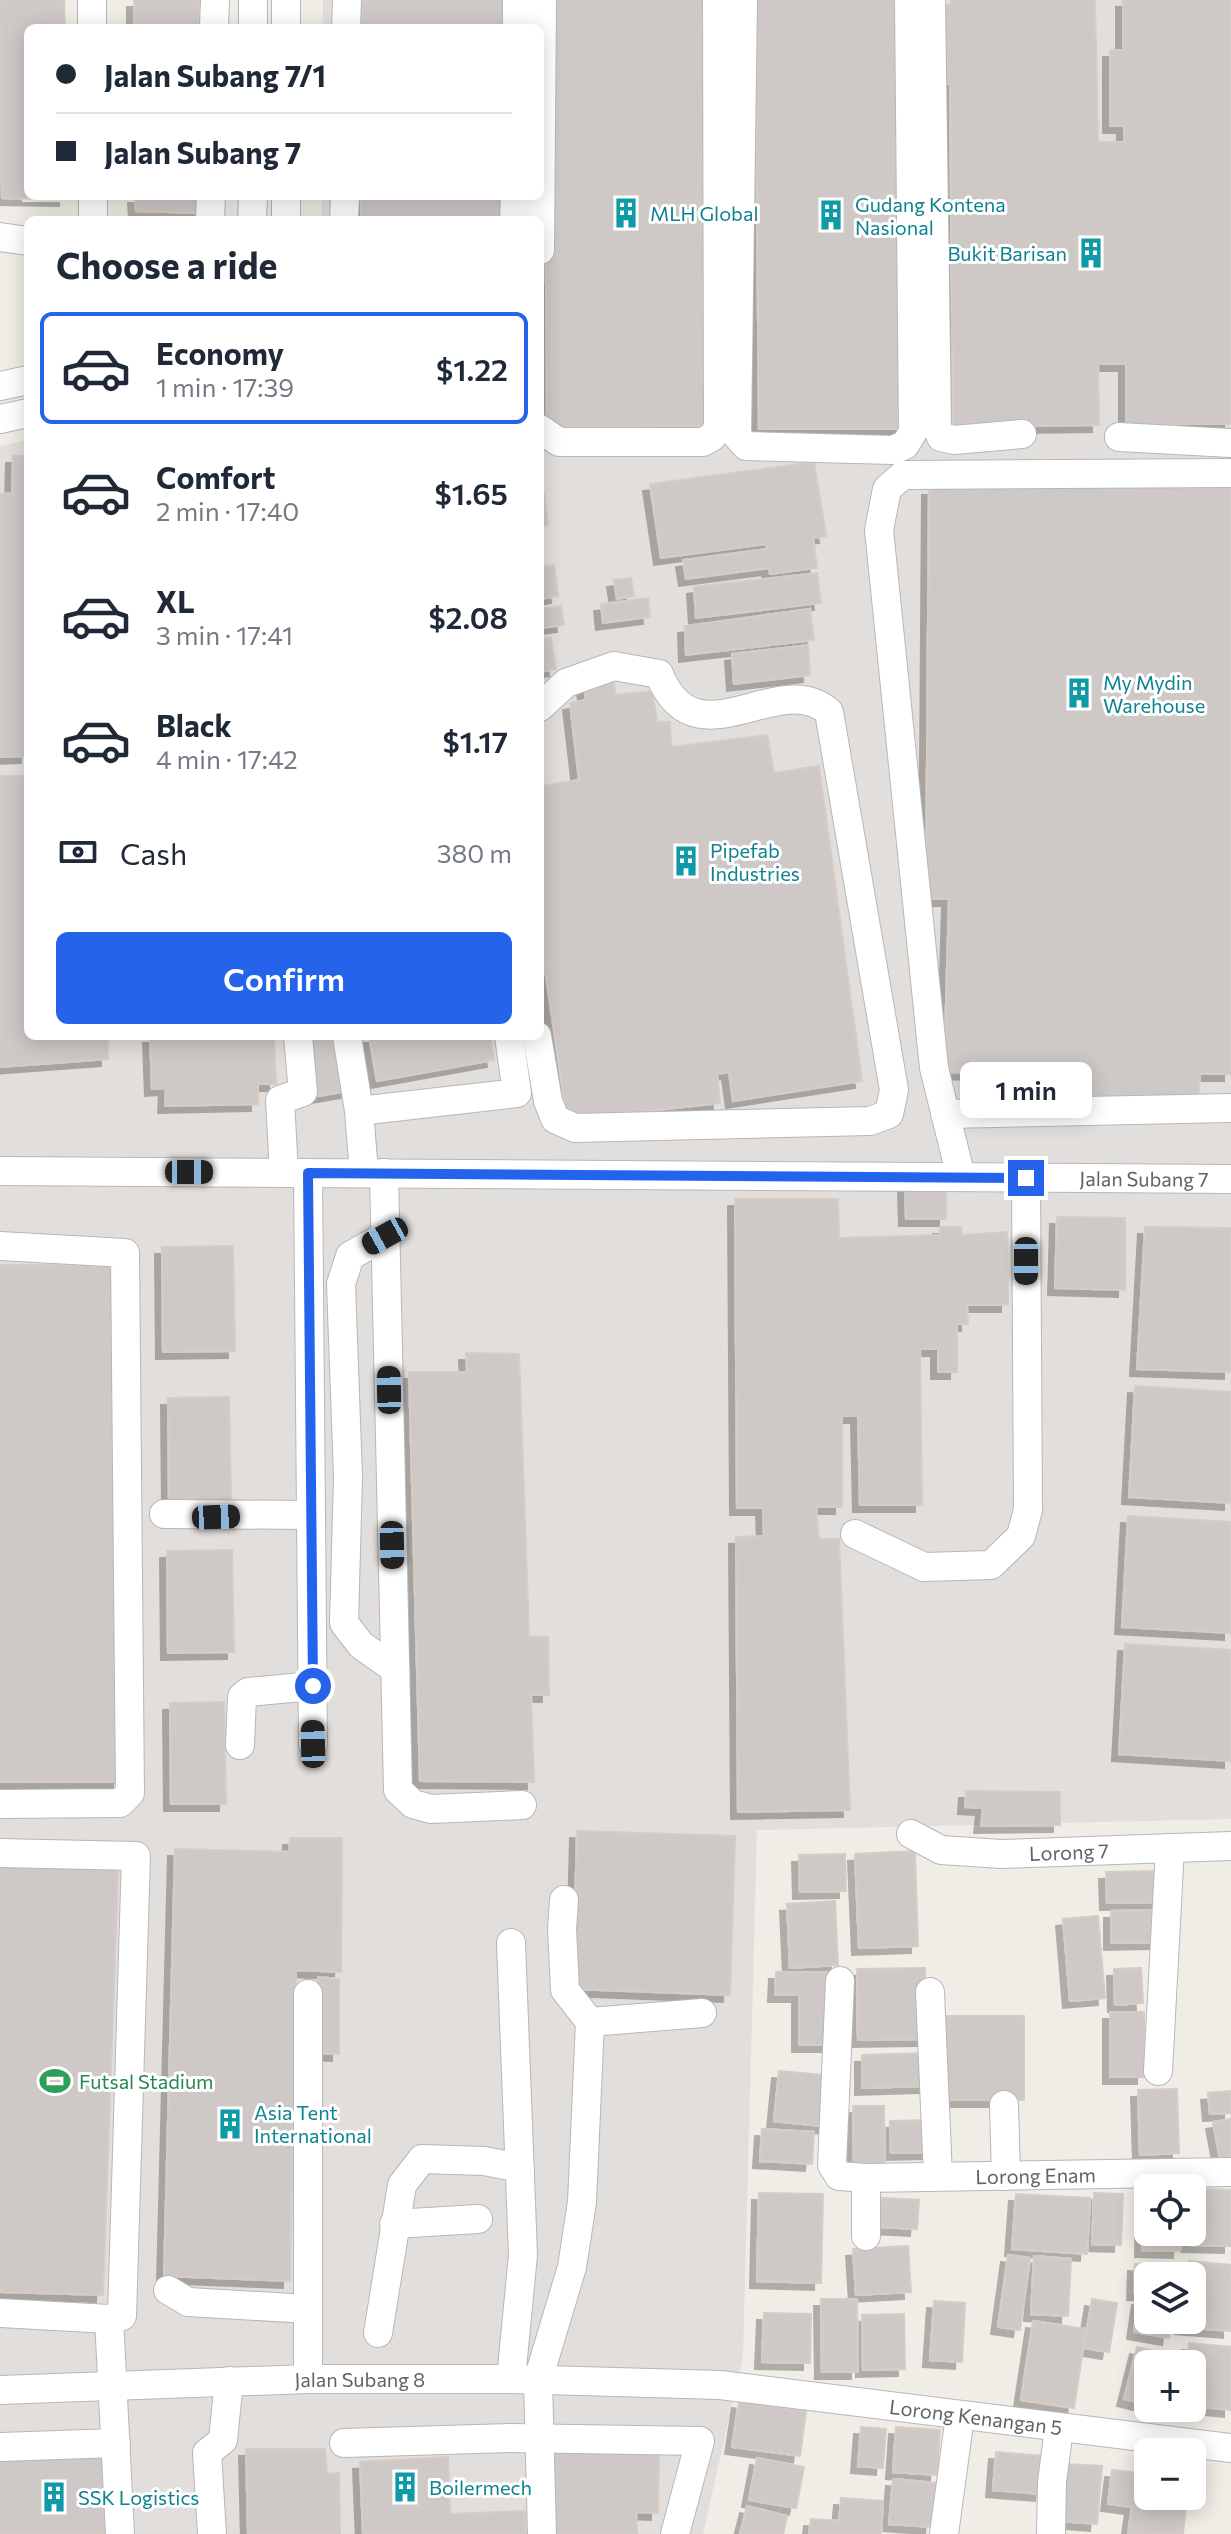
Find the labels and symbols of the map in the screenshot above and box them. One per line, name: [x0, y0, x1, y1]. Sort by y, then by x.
place label: Gudang Kontena Nasional: [855, 192, 1006, 239]
building icon: MLH Global: [609, 196, 643, 230]
building icon: Gudang Kontena Nasional: [814, 198, 848, 232]
place label: MLH Global: [650, 201, 758, 225]
building icon: Bukit Barisan: [1074, 236, 1108, 270]
place label: Bukit Barisan: [947, 241, 1067, 265]
place label: My Mydin Warehouse: [1103, 670, 1205, 717]
building icon: My Mydin Warehouse: [1062, 676, 1096, 710]
place label: Pipefab Industries: [710, 838, 800, 885]
building icon: Pipefab Industries: [669, 844, 703, 878]
callout: 1 min: [960, 1062, 1092, 1118]
car: [165, 1160, 213, 1184]
route end: [1008, 1160, 1044, 1196]
street label: Jalan Subang 7: [1079, 1166, 1209, 1191]
car: [358, 1214, 412, 1258]
car: [1014, 1237, 1038, 1285]
car: [377, 1366, 401, 1414]
car: [192, 1504, 240, 1530]
car: [380, 1521, 404, 1569]
route start: [295, 1668, 331, 1704]
car: [301, 1720, 325, 1768]
street label: Lorong 7: [1029, 1838, 1109, 1865]
sports icon: Futsal Stadium: [38, 2064, 72, 2098]
place label: Futsal Stadium: [79, 2069, 214, 2093]
place label: Asia Tent International: [254, 2100, 372, 2147]
building icon: Asia Tent International: [213, 2107, 247, 2141]
street label: Lorong Enam: [975, 2162, 1096, 2188]
street label: Jalan Subang 8: [294, 2367, 425, 2391]
street label: Lorong Kenangan 5: [888, 2394, 1064, 2439]
building icon: Boilermech: [388, 2470, 422, 2504]
place label: Boilermech: [429, 2475, 532, 2499]
building icon: SSK Logistics: [37, 2480, 71, 2514]
place label: SSK Logistics: [78, 2485, 199, 2509]

